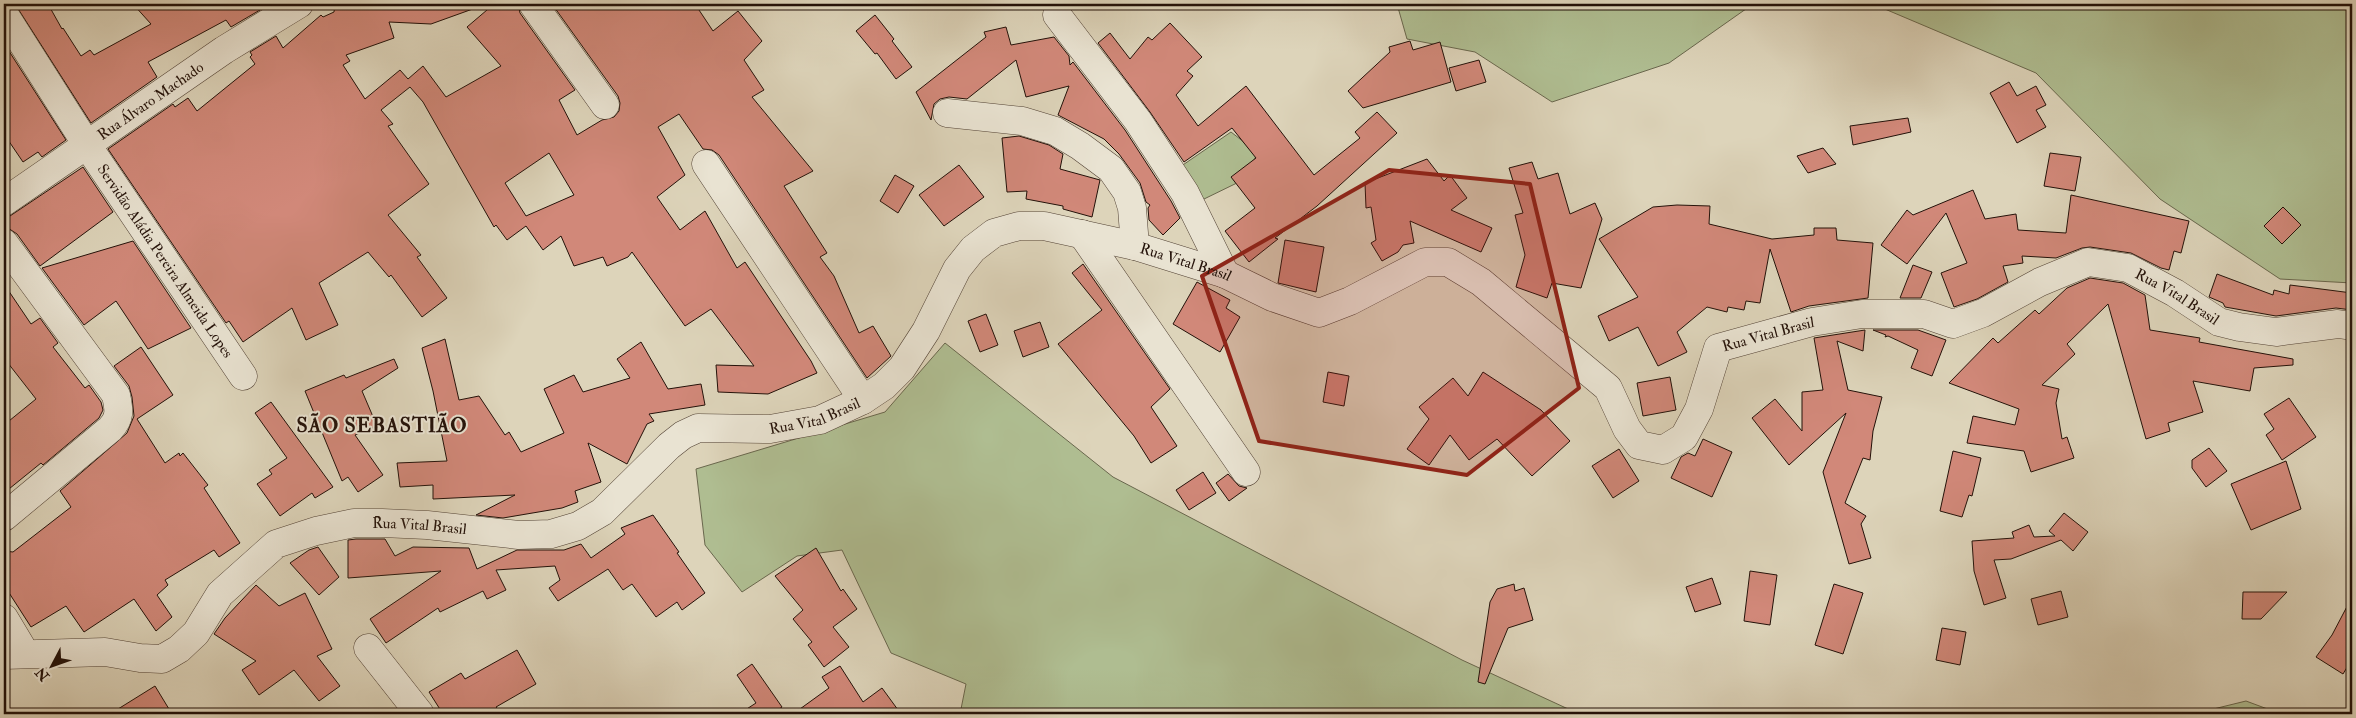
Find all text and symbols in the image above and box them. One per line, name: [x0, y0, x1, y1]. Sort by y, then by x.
street label: Rua Álvaro Machado: [94, 58, 207, 144]
street label: Servidão Aládia Pereira Almeida Lopes: [93, 160, 237, 361]
street label: Rua Vital Brasil: [1138, 239, 1235, 285]
street label: Rua Vital Brasil: [2132, 264, 2223, 329]
street label: Rua Vital Brasil: [1720, 312, 1816, 356]
street label: Rua Vital Brasil: [768, 393, 863, 438]
district label: SÃO SEBASTIÃO: [296, 412, 468, 438]
street label: Rua Vital Brasil: [372, 514, 468, 539]
north arrow: [28, 640, 78, 690]
text: N: [32, 664, 54, 685]

